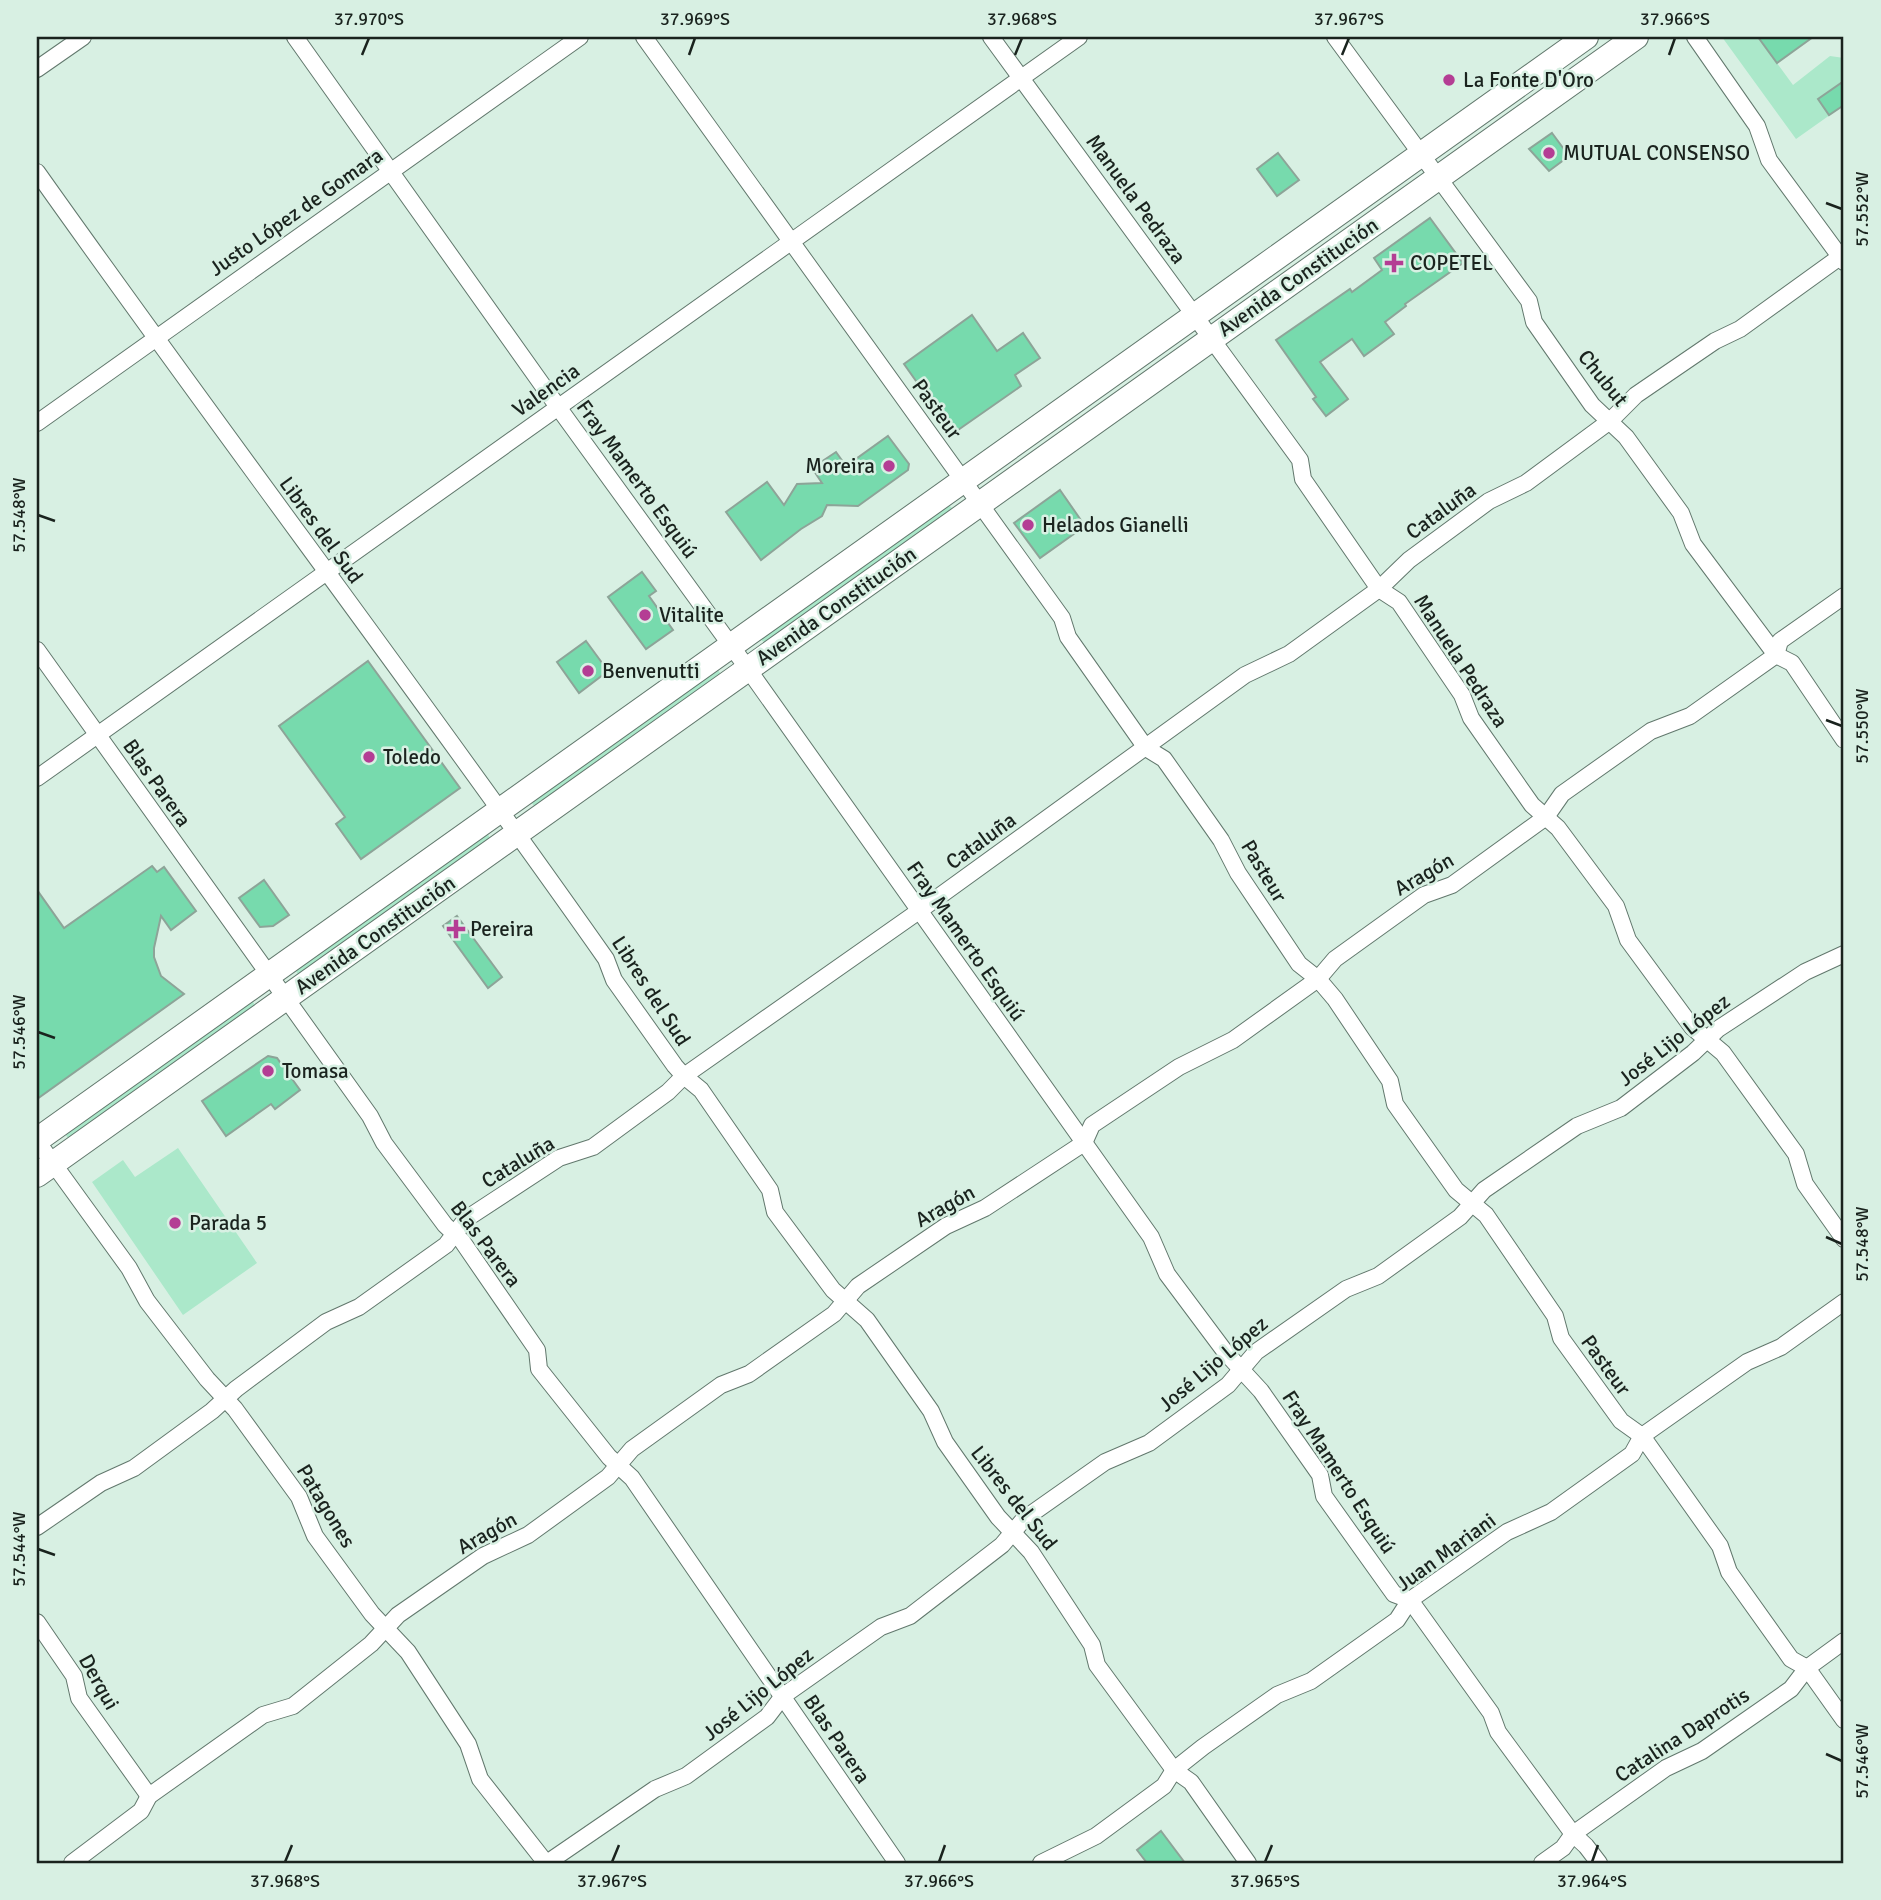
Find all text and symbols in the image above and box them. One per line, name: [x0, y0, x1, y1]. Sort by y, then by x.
text: 37.970°S: [334, 8, 404, 30]
text: 37.969°S: [660, 8, 730, 30]
text: 37.968°S: [987, 8, 1057, 30]
text: 37.967°S: [1314, 8, 1384, 30]
text: 37.966°S: [1640, 8, 1710, 30]
place label: La Fonte D'Oro: [1463, 67, 1594, 93]
marker: La Fonte D'Oro: [1441, 72, 1457, 88]
street label: Manuela Pedraza: [1080, 129, 1192, 269]
place label: MUTUAL CONSENSO: [1563, 140, 1750, 166]
street label: Justo López de Gomara: [204, 142, 388, 282]
marker: MUTUAL CONSENSO: [1541, 145, 1557, 161]
text: 57.552°W: [1851, 171, 1873, 247]
street label: Avenida Constitución: [1213, 212, 1383, 342]
place label: COPETEL: [1410, 250, 1493, 276]
marker: COPETEL: [1384, 253, 1404, 273]
street label: Chubut: [1572, 344, 1634, 412]
street label: Valencia: [507, 357, 585, 423]
street label: Pasteur: [906, 374, 968, 444]
street label: Fray Mamerto Esquiú: [571, 395, 703, 563]
place label: Moreira: [805, 453, 875, 479]
marker: Moreira: [881, 458, 897, 474]
street label: Libres del Sud: [274, 472, 368, 588]
text: 57.548°W: [8, 477, 30, 553]
street label: Cataluña: [1401, 477, 1481, 545]
place label: Helados Gianelli: [1042, 512, 1189, 538]
marker: Helados Gianelli: [1020, 517, 1036, 533]
street label: Avenida Constitución: [751, 541, 921, 671]
street label: Manuela Pedraza: [1408, 589, 1514, 733]
place label: Vitalite: [659, 602, 724, 628]
marker: Vitalite: [637, 607, 653, 623]
place label: Benvenutti: [602, 658, 700, 684]
marker: Benvenutti: [580, 663, 596, 679]
text: 57.550°W: [1851, 688, 1873, 764]
street label: Blas Parera: [117, 734, 197, 832]
place label: Toledo: [383, 744, 441, 770]
marker: Toledo: [361, 749, 377, 765]
street label: Cataluña: [941, 807, 1021, 875]
street label: Pasteur: [1235, 835, 1293, 907]
street label: Aragón: [1390, 847, 1458, 901]
street label: Fray Mamerto Esquiú: [901, 856, 1031, 1026]
street label: Avenida Constitución: [290, 870, 460, 1000]
place label: Pereira: [470, 916, 534, 942]
marker: Pereira: [448, 921, 464, 937]
street label: Libres del Sud: [606, 931, 696, 1051]
street label: José Lijo López: [1613, 988, 1735, 1092]
text: 57.546°W: [8, 994, 30, 1070]
place label: Tomasa: [282, 1058, 349, 1084]
marker: Tomasa: [260, 1063, 276, 1079]
street label: Cataluña: [477, 1130, 559, 1194]
street label: Aragón: [911, 1179, 979, 1233]
street label: Blas Parera: [445, 1196, 527, 1292]
text: 57.548°W: [1851, 1206, 1873, 1282]
place label: Parada 5: [189, 1210, 267, 1236]
marker: Parada 5: [167, 1215, 183, 1231]
street label: José Lijo López: [1153, 1311, 1273, 1417]
street label: Pasteur: [1575, 1330, 1637, 1400]
street label: Fray Mamerto Esquiú: [1277, 1386, 1401, 1558]
street label: Libres del Sud: [965, 1440, 1063, 1556]
street label: Patagones: [291, 1459, 361, 1553]
street label: Aragón: [453, 1506, 521, 1560]
street label: Juan Mariani: [1391, 1507, 1501, 1597]
text: 57.544°W: [8, 1511, 30, 1587]
street label: José Lijo López: [697, 1642, 819, 1746]
street label: Derqui: [73, 1650, 125, 1714]
street label: Catalina Daprotis: [1610, 1682, 1754, 1788]
street label: Blas Parera: [798, 1690, 876, 1788]
text: 57.546°W: [1851, 1723, 1873, 1799]
text: 37.968°S: [250, 1870, 320, 1892]
text: 37.967°S: [577, 1870, 647, 1892]
text: 37.966°S: [904, 1870, 974, 1892]
text: 37.965°S: [1230, 1870, 1300, 1892]
text: 37.964°S: [1557, 1870, 1627, 1892]

